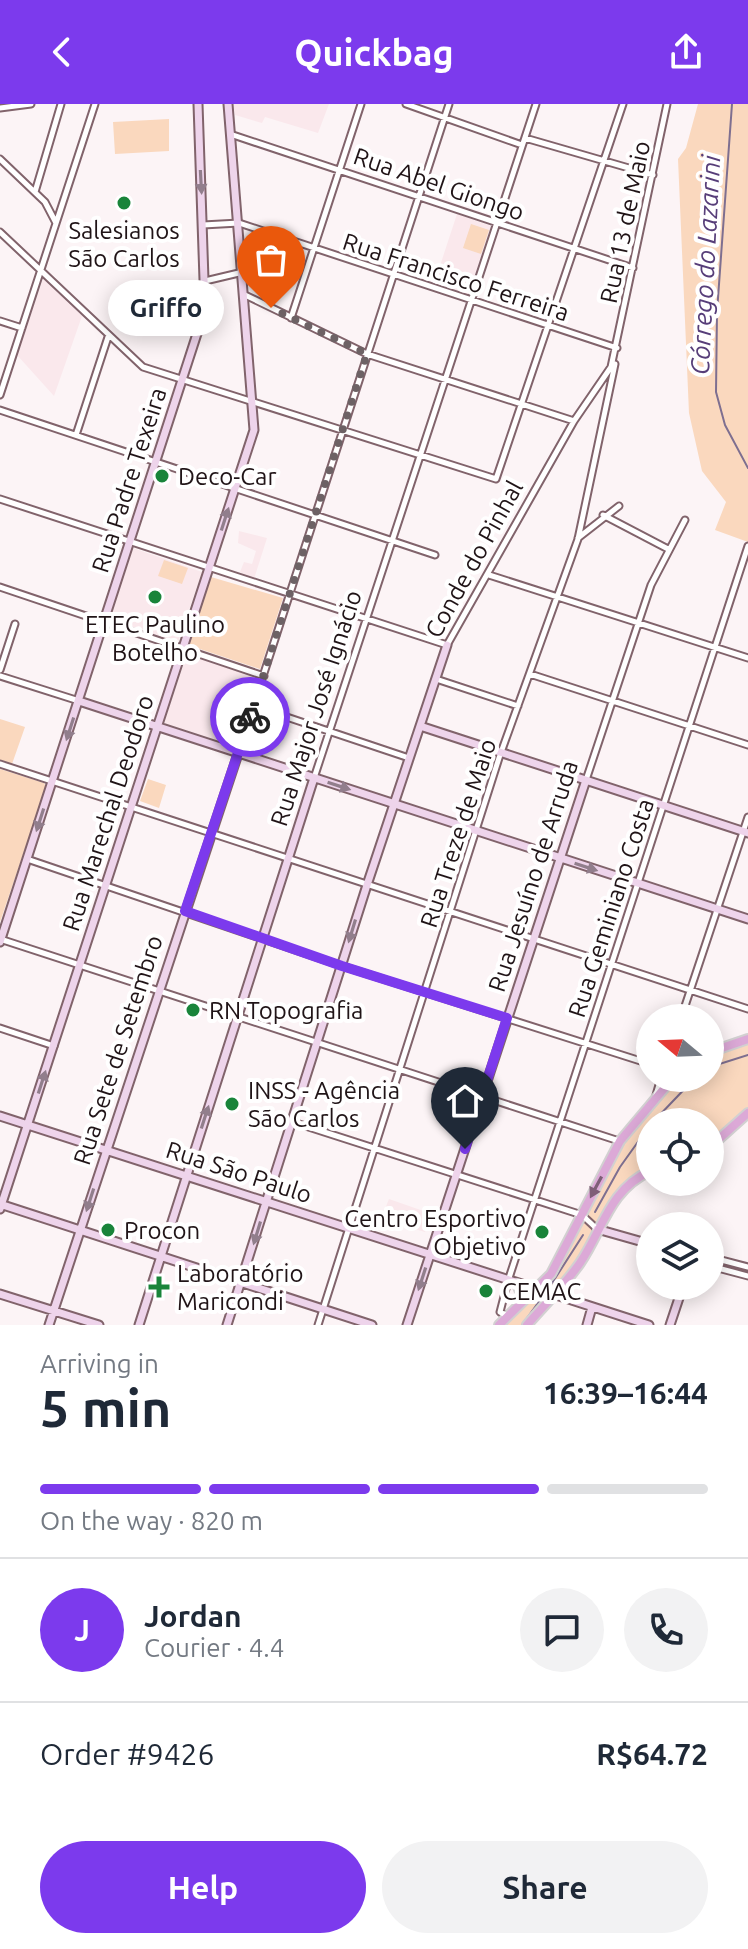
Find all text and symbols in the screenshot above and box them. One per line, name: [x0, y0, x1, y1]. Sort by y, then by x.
icon: back: [40, 30, 84, 74]
icon: share: [664, 30, 708, 74]
text: Quickbag: [294, 32, 454, 73]
street label: Rua 13 de Maio: [595, 139, 655, 305]
street label: Rua Abel Giongo: [350, 142, 528, 226]
water label: Córrego do Lazarini: [685, 153, 725, 376]
one-way arrow: [194, 170, 207, 195]
marker: Salesianos São Carlos: [115, 194, 133, 212]
place label: Salesianos São Carlos: [68, 217, 180, 272]
pin: [237, 226, 305, 308]
street label: Rua Francisco Ferreira: [339, 228, 573, 326]
icon: bag: [249, 238, 293, 282]
callout: Griffo: [107, 280, 223, 336]
text: Griffo: [130, 293, 202, 322]
street label: Rua Padre Texeira: [86, 384, 172, 576]
place label: Deco-Car: [178, 463, 277, 490]
marker: Deco-Car: [153, 467, 171, 485]
street label: Conde do Pinhal: [420, 476, 528, 642]
one-way arrow: [219, 507, 232, 531]
street label: Rua Major José Ignácio: [265, 587, 367, 829]
marker: ETEC Paulino Botelho: [146, 588, 164, 606]
place label: ETEC Paulino Botelho: [85, 611, 225, 666]
courier: [210, 677, 290, 757]
street label: Rua Marechal Deodoro: [57, 692, 159, 934]
icon: bike: [228, 695, 272, 739]
one-way arrow: [63, 717, 76, 741]
street label: Rua Treze de Maio: [415, 735, 501, 931]
street label: Rua Jesuíno de Arruda: [483, 757, 583, 995]
one-way arrow: [327, 781, 351, 793]
street label: Rua Geminiano Costa: [563, 795, 659, 1021]
one-way arrow: [34, 808, 46, 832]
one-way arrow: [575, 861, 599, 874]
one-way arrow: [346, 920, 358, 944]
street label: Rua Sete de Setembro: [68, 932, 168, 1168]
place label: RN Topografia: [209, 997, 363, 1024]
marker: RN Topografia: [184, 1001, 202, 1019]
north arrow: [636, 1004, 724, 1092]
map controls: [636, 1004, 724, 1300]
pin: [431, 1067, 499, 1149]
one-way arrow: [37, 1069, 49, 1093]
place label: INSS - Agência São Carlos: [248, 1077, 400, 1132]
icon: home: [443, 1079, 487, 1123]
marker: INSS - Agência São Carlos: [223, 1095, 241, 1113]
one-way arrow: [200, 1105, 212, 1129]
button: locate: [636, 1108, 724, 1196]
street label: Rua São Paulo: [163, 1136, 315, 1208]
one-way arrow: [590, 1176, 604, 1198]
one-way arrow: [83, 1188, 96, 1212]
place label: Centro Esportivo Objetivo: [344, 1205, 526, 1260]
button: layers: [636, 1212, 724, 1300]
place label: Procon: [124, 1217, 200, 1244]
marker: Procon: [99, 1221, 117, 1239]
one-way arrow: [250, 1221, 263, 1245]
marker: Centro Esportivo Objetivo: [533, 1223, 551, 1241]
place label: Laboratório Maricondi: [177, 1260, 303, 1315]
one-way arrow: [415, 1268, 428, 1292]
marker: Laboratório Maricondi: [148, 1276, 170, 1298]
place label: CEMAC: [502, 1278, 581, 1305]
marker: CEMAC: [477, 1282, 495, 1300]
text: Arriving in: [40, 1349, 159, 1378]
text: 16:39–16:44: [543, 1376, 708, 1410]
text: 5 min: [40, 1379, 171, 1437]
text: On the way · 820 m: [40, 1506, 263, 1535]
button: chat: [520, 1588, 604, 1672]
button: phone: [624, 1588, 708, 1672]
text: Jordan: [144, 1599, 242, 1633]
text: J: [74, 1613, 90, 1647]
text: Courier · 4.4: [144, 1633, 284, 1662]
text: Order #9426: [40, 1737, 214, 1771]
text: R$64.72: [596, 1737, 708, 1771]
button: Help: [40, 1841, 366, 1933]
button: Share: [382, 1841, 708, 1933]

